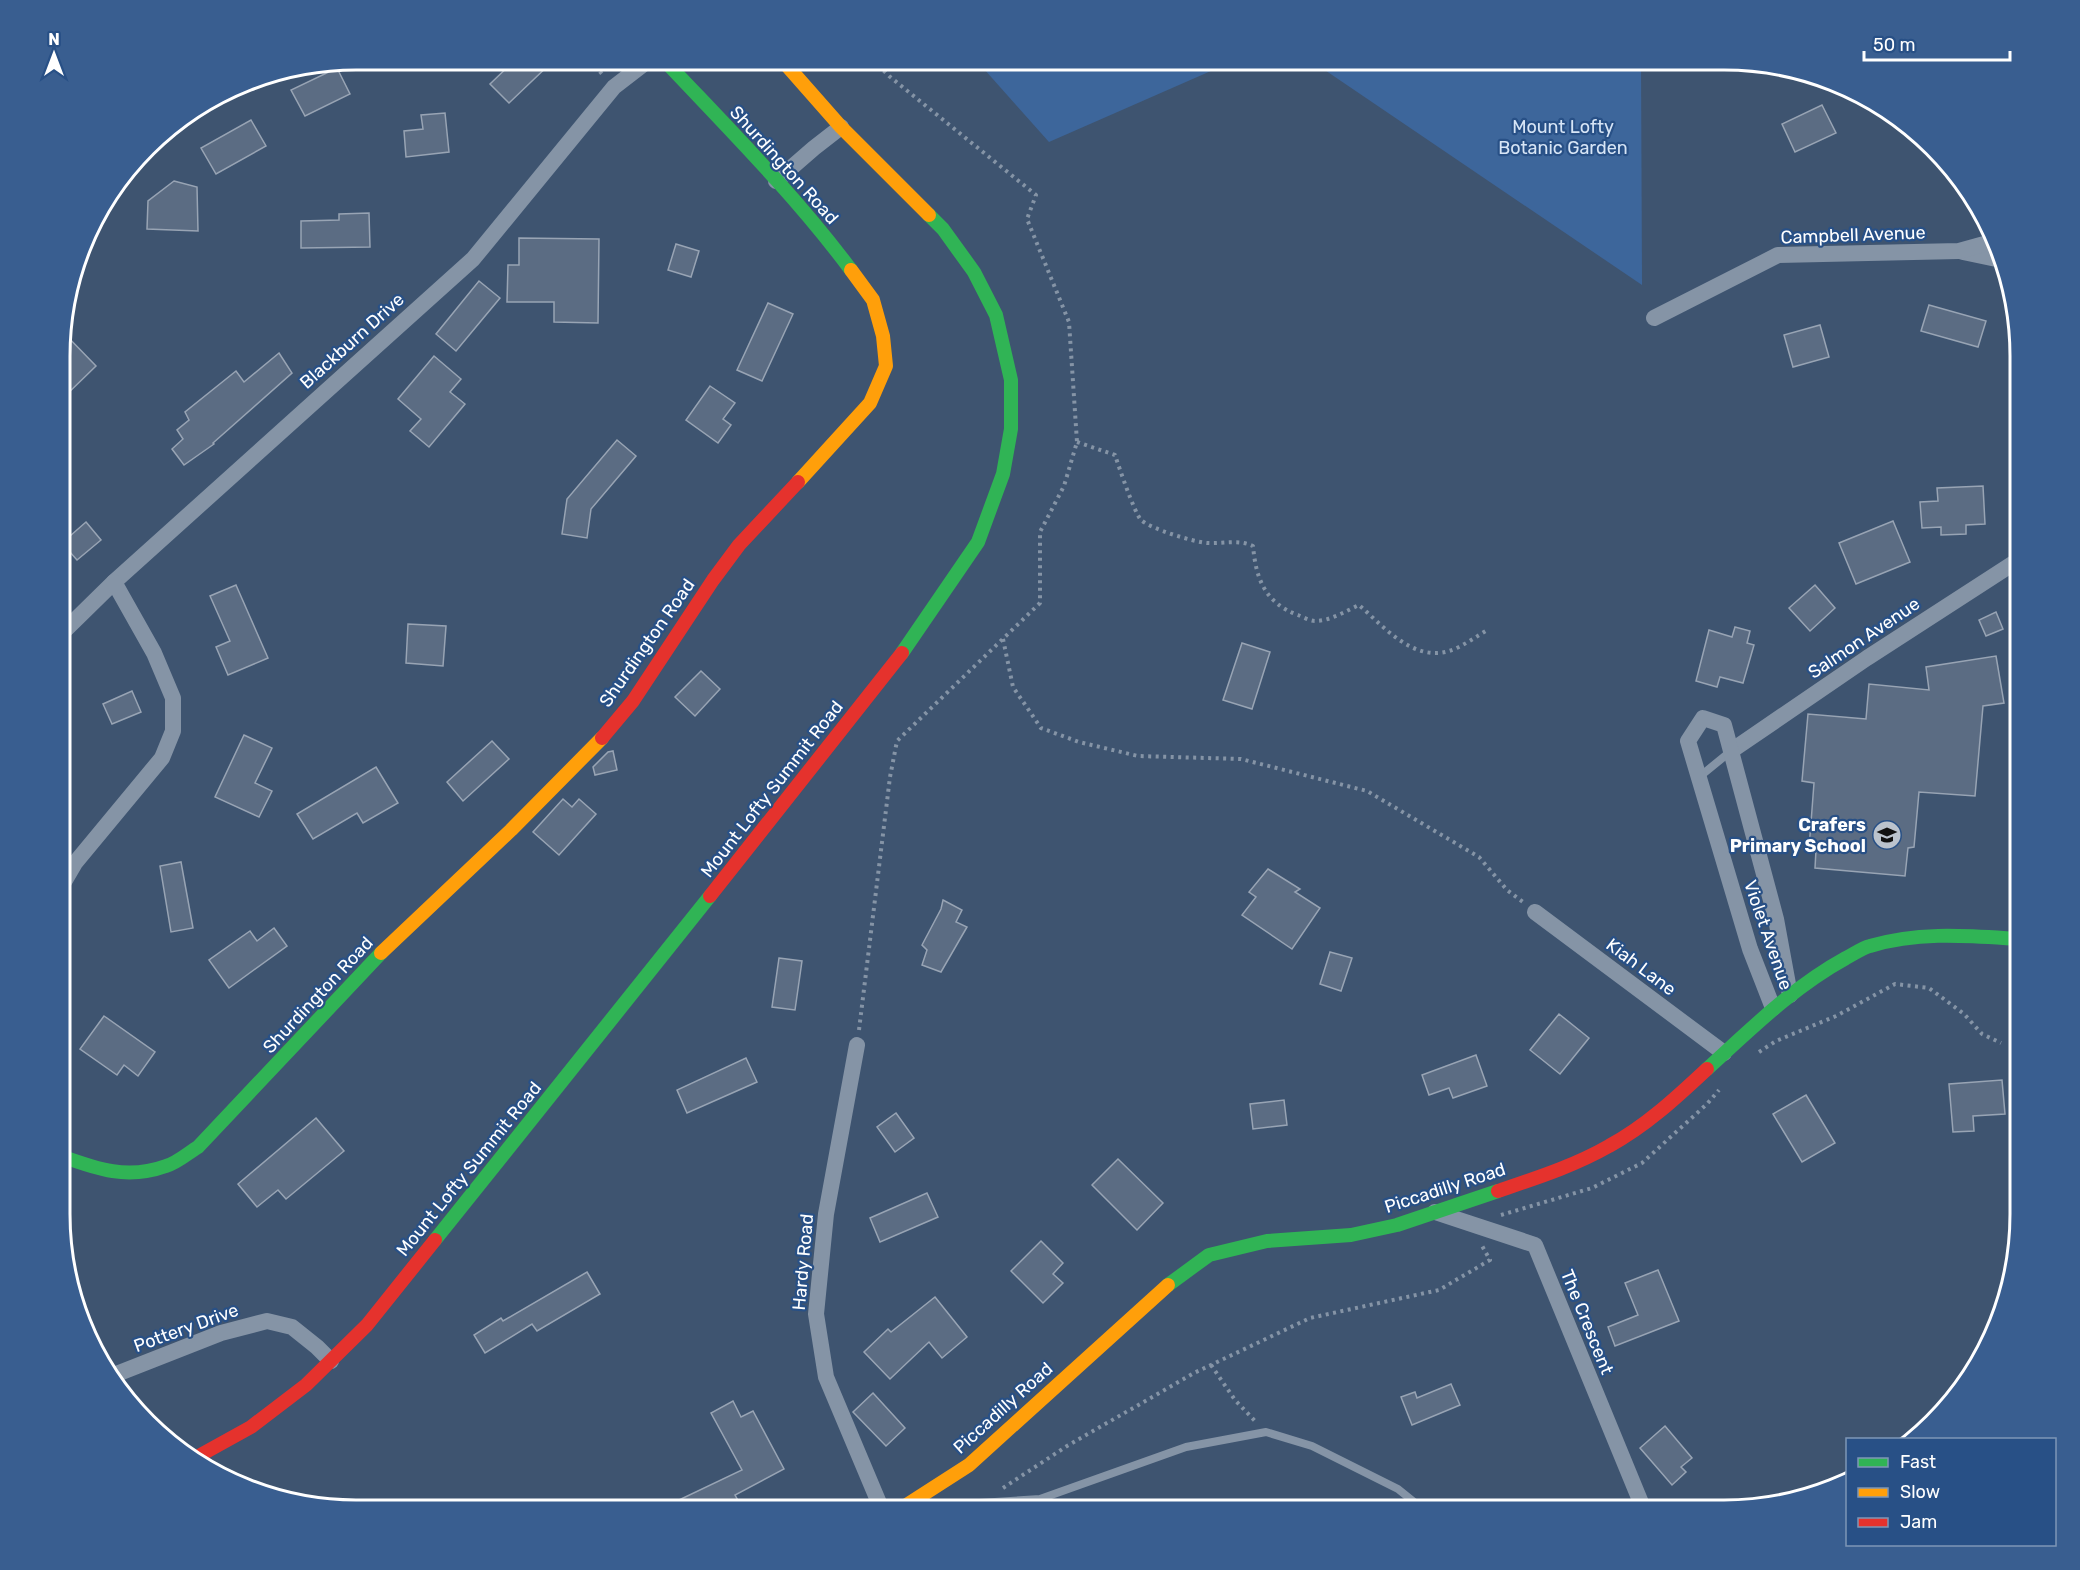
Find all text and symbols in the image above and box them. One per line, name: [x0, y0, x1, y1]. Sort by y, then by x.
north arrow: [24, 24, 84, 84]
scale bar: [1864, 24, 2010, 62]
text: N: [48, 30, 60, 49]
text: 50 m: [1873, 34, 1916, 56]
street label: Shurdington Road: [725, 101, 843, 229]
park label: Mount Lofty Botanic Garden: [1498, 116, 1628, 159]
street label: Campbell Avenue: [1780, 221, 1926, 249]
street label: Blackburn Drive: [295, 288, 409, 394]
street label: Shurdington Road: [594, 575, 700, 711]
street label: Salmon Avenue: [1804, 593, 1924, 683]
street label: Mount Lofty Summit Road: [696, 696, 848, 882]
place label: Crafers Primary School: [1730, 814, 1866, 857]
school or university icon: Crafers Primary School: [1871, 819, 1903, 851]
street label: Violet Avenue: [1739, 877, 1797, 993]
street label: Shurdington Road: [258, 932, 378, 1058]
street label: Kiah Lane: [1602, 934, 1680, 1000]
street label: Mount Lofty Summit Road: [392, 1077, 546, 1261]
street label: Piccadilly Road: [1382, 1158, 1508, 1218]
street label: Hardy Road: [788, 1213, 818, 1311]
street label: The Crescent: [1556, 1266, 1618, 1378]
street label: Pottery Drive: [131, 1299, 241, 1357]
street label: Piccadilly Road: [949, 1358, 1057, 1458]
legend: [1846, 1438, 2056, 1546]
text: Fast: [1900, 1451, 1936, 1473]
text: Slow: [1900, 1481, 1940, 1503]
text: Jam: [1900, 1511, 1937, 1533]

